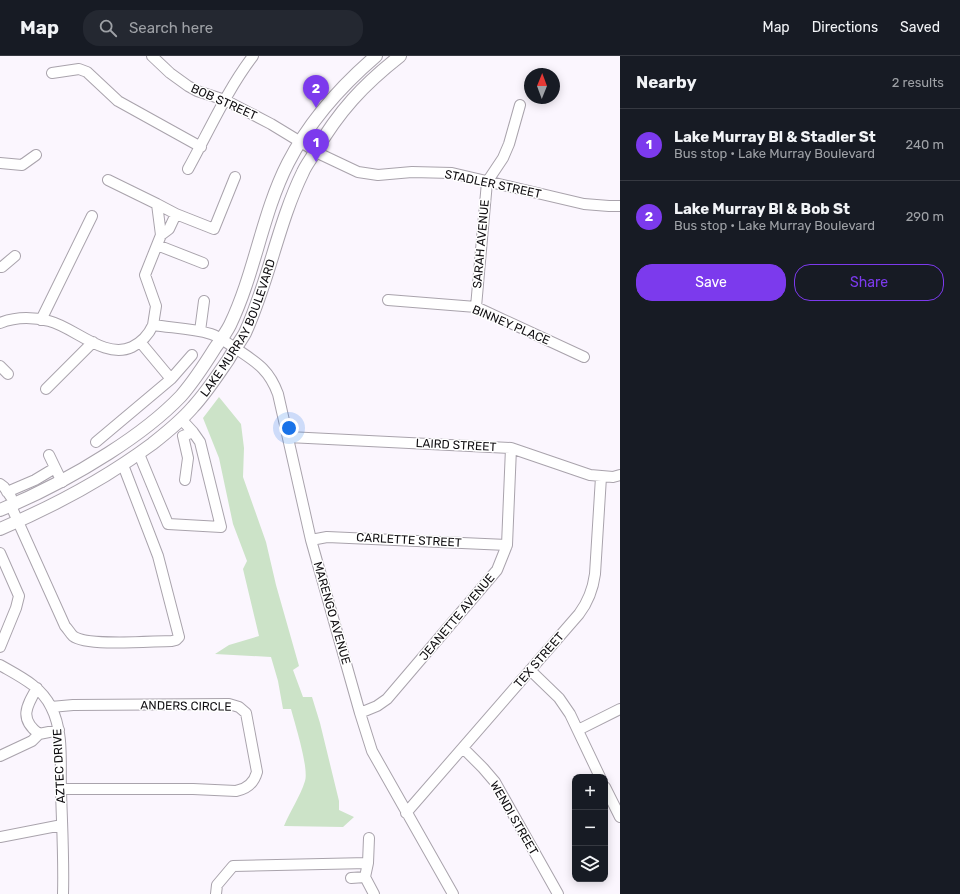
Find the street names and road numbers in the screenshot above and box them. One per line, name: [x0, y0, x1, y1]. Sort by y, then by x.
street label: BOB STREET: [189, 81, 259, 123]
street label: STADLER STREET: [443, 167, 543, 201]
street label: SARAH AVENUE: [470, 199, 492, 289]
street label: LAKE MURRAY BOULEVARD: [197, 257, 278, 400]
street label: BINNEY PLACE: [470, 302, 552, 348]
street label: LAIRD STREET: [415, 436, 497, 454]
street label: CARLETTE STREET: [356, 530, 462, 550]
street label: MARENGO AVENUE: [311, 560, 353, 666]
street label: JEANETTE AVENUE: [417, 571, 497, 663]
street label: TEX STREET: [511, 630, 567, 690]
street label: ANDERS CIRCLE: [140, 698, 232, 714]
street label: AZTEC DRIVE: [50, 728, 68, 804]
street label: WENDI STREET: [487, 778, 541, 858]

